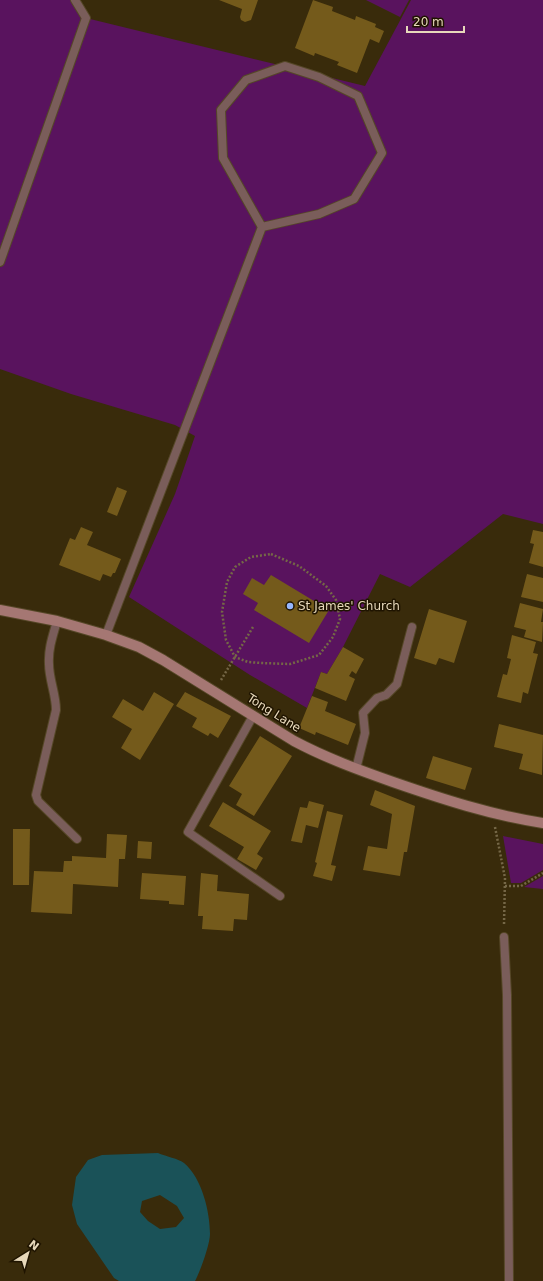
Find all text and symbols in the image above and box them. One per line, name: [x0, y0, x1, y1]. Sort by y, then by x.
scale bar: [407, 8, 464, 34]
text: 20 m: [413, 15, 444, 29]
place label: St James' Church: [298, 599, 400, 613]
marker: St James' Church: [285, 601, 295, 611]
street label: Tong Lane: [244, 690, 303, 735]
north arrow: [8, 1233, 48, 1273]
text: N: [26, 1237, 41, 1253]

